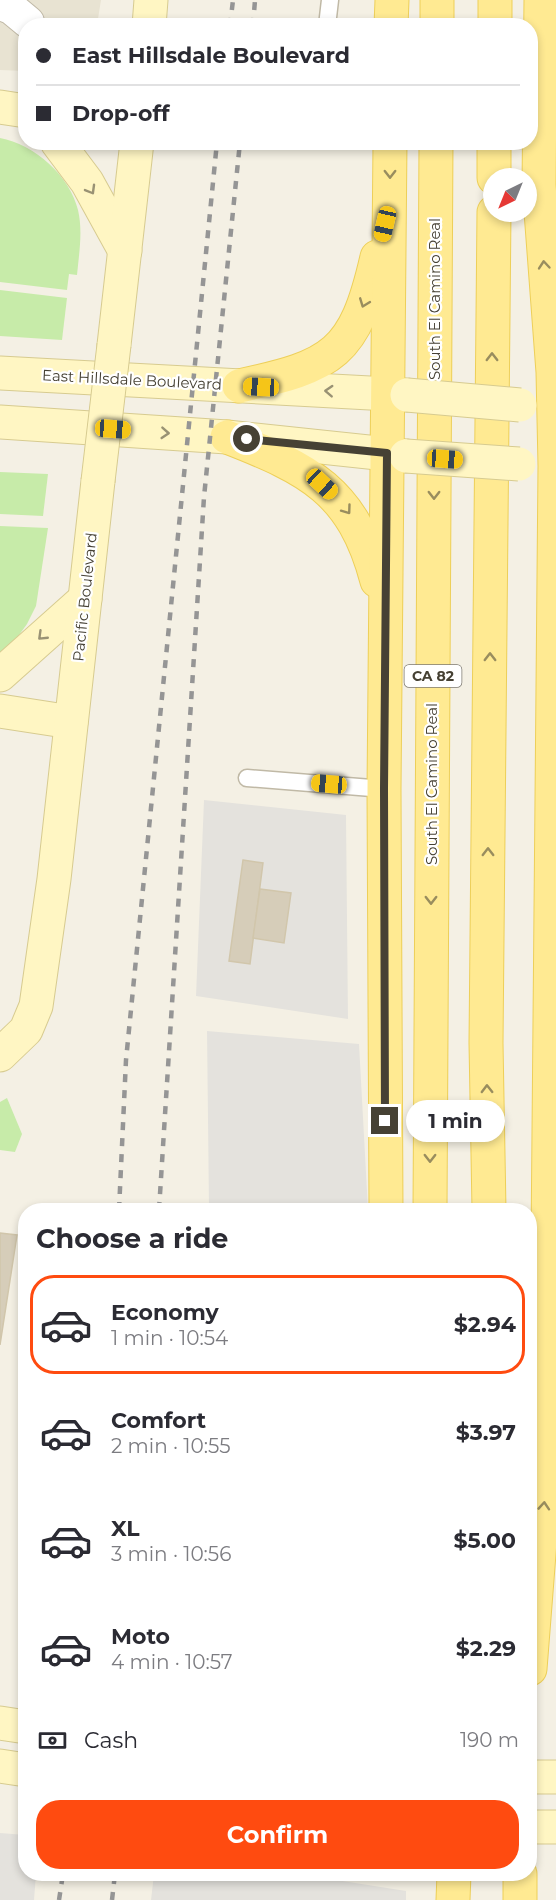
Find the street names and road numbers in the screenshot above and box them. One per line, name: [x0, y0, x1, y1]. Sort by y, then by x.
street label: South El Camino Real: [425, 218, 444, 380]
street label: East Hillsdale Boulevard: [42, 365, 223, 394]
street label: Pacific Boulevard: [68, 532, 101, 662]
road number: CA 82: [404, 665, 462, 687]
street label: South El Camino Real: [422, 703, 441, 865]

